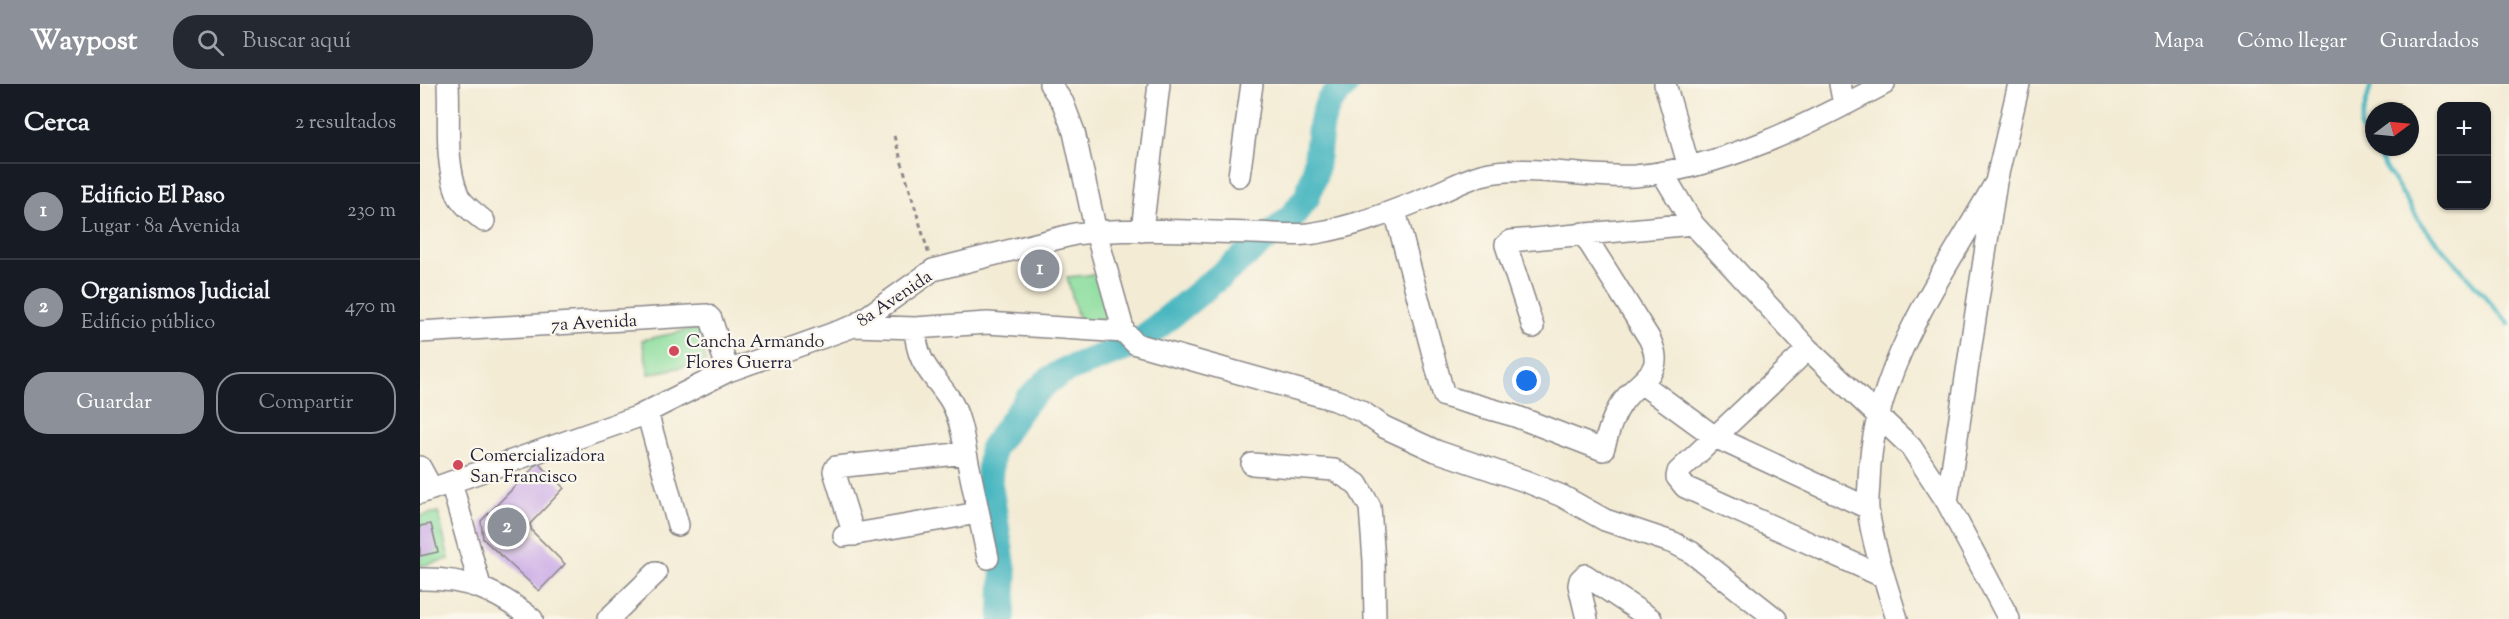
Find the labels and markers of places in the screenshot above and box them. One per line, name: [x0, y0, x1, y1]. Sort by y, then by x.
pin: 1: [1020, 246, 1060, 291]
place label: Cancha Armando Flores Guerra: [686, 330, 824, 377]
marker: Cancha Armando Flores Guerra: [667, 344, 681, 358]
place label: Comercializadora San Francisco: [470, 444, 605, 491]
marker: Comercializadora San Francisco: [451, 458, 465, 472]
pin: 2: [488, 504, 526, 550]

